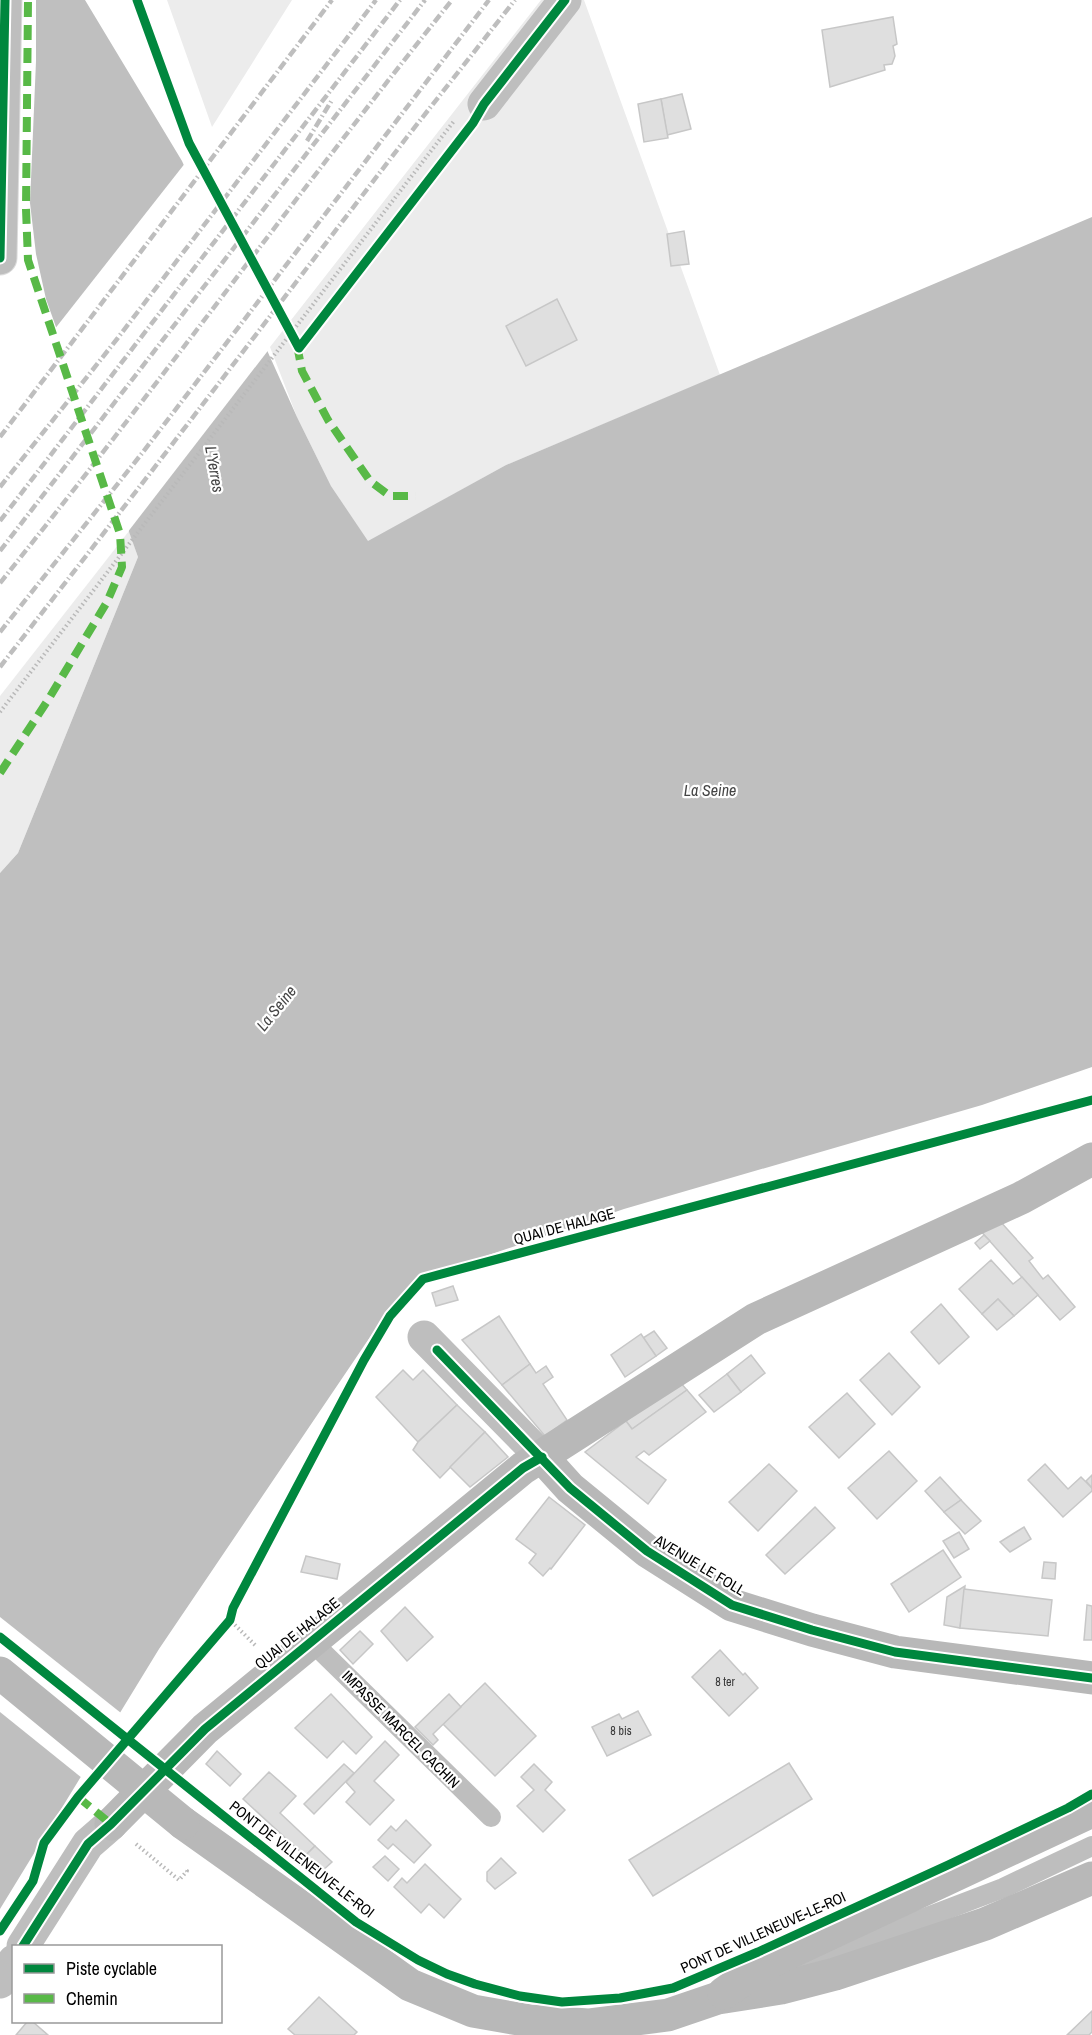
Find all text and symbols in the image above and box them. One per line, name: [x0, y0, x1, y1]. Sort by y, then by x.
water label: L'Yerres: [200, 444, 230, 494]
water label: La Seine: [684, 779, 736, 801]
water label: La Seine: [251, 981, 301, 1035]
street label: QUAI DE HALAGE: [511, 1202, 617, 1250]
street label: AVENUE LE FOLL: [650, 1529, 749, 1600]
street label: QUAI DE HALAGE: [250, 1592, 344, 1674]
street label: IMPASSE MARCEL CACHIN: [338, 1666, 464, 1792]
house number: 8 ter: [715, 1674, 736, 1690]
house number: 8 bis: [610, 1723, 632, 1739]
street label: PONT DE VILLENEUVE-LE-ROI: [225, 1796, 379, 1922]
street label: PONT DE VILLENEUVE-LE-ROI: [677, 1886, 849, 1978]
legend: [12, 1945, 222, 2023]
text: Piste cyclable: [66, 1956, 157, 1981]
text: Chemin: [66, 1986, 118, 2011]

